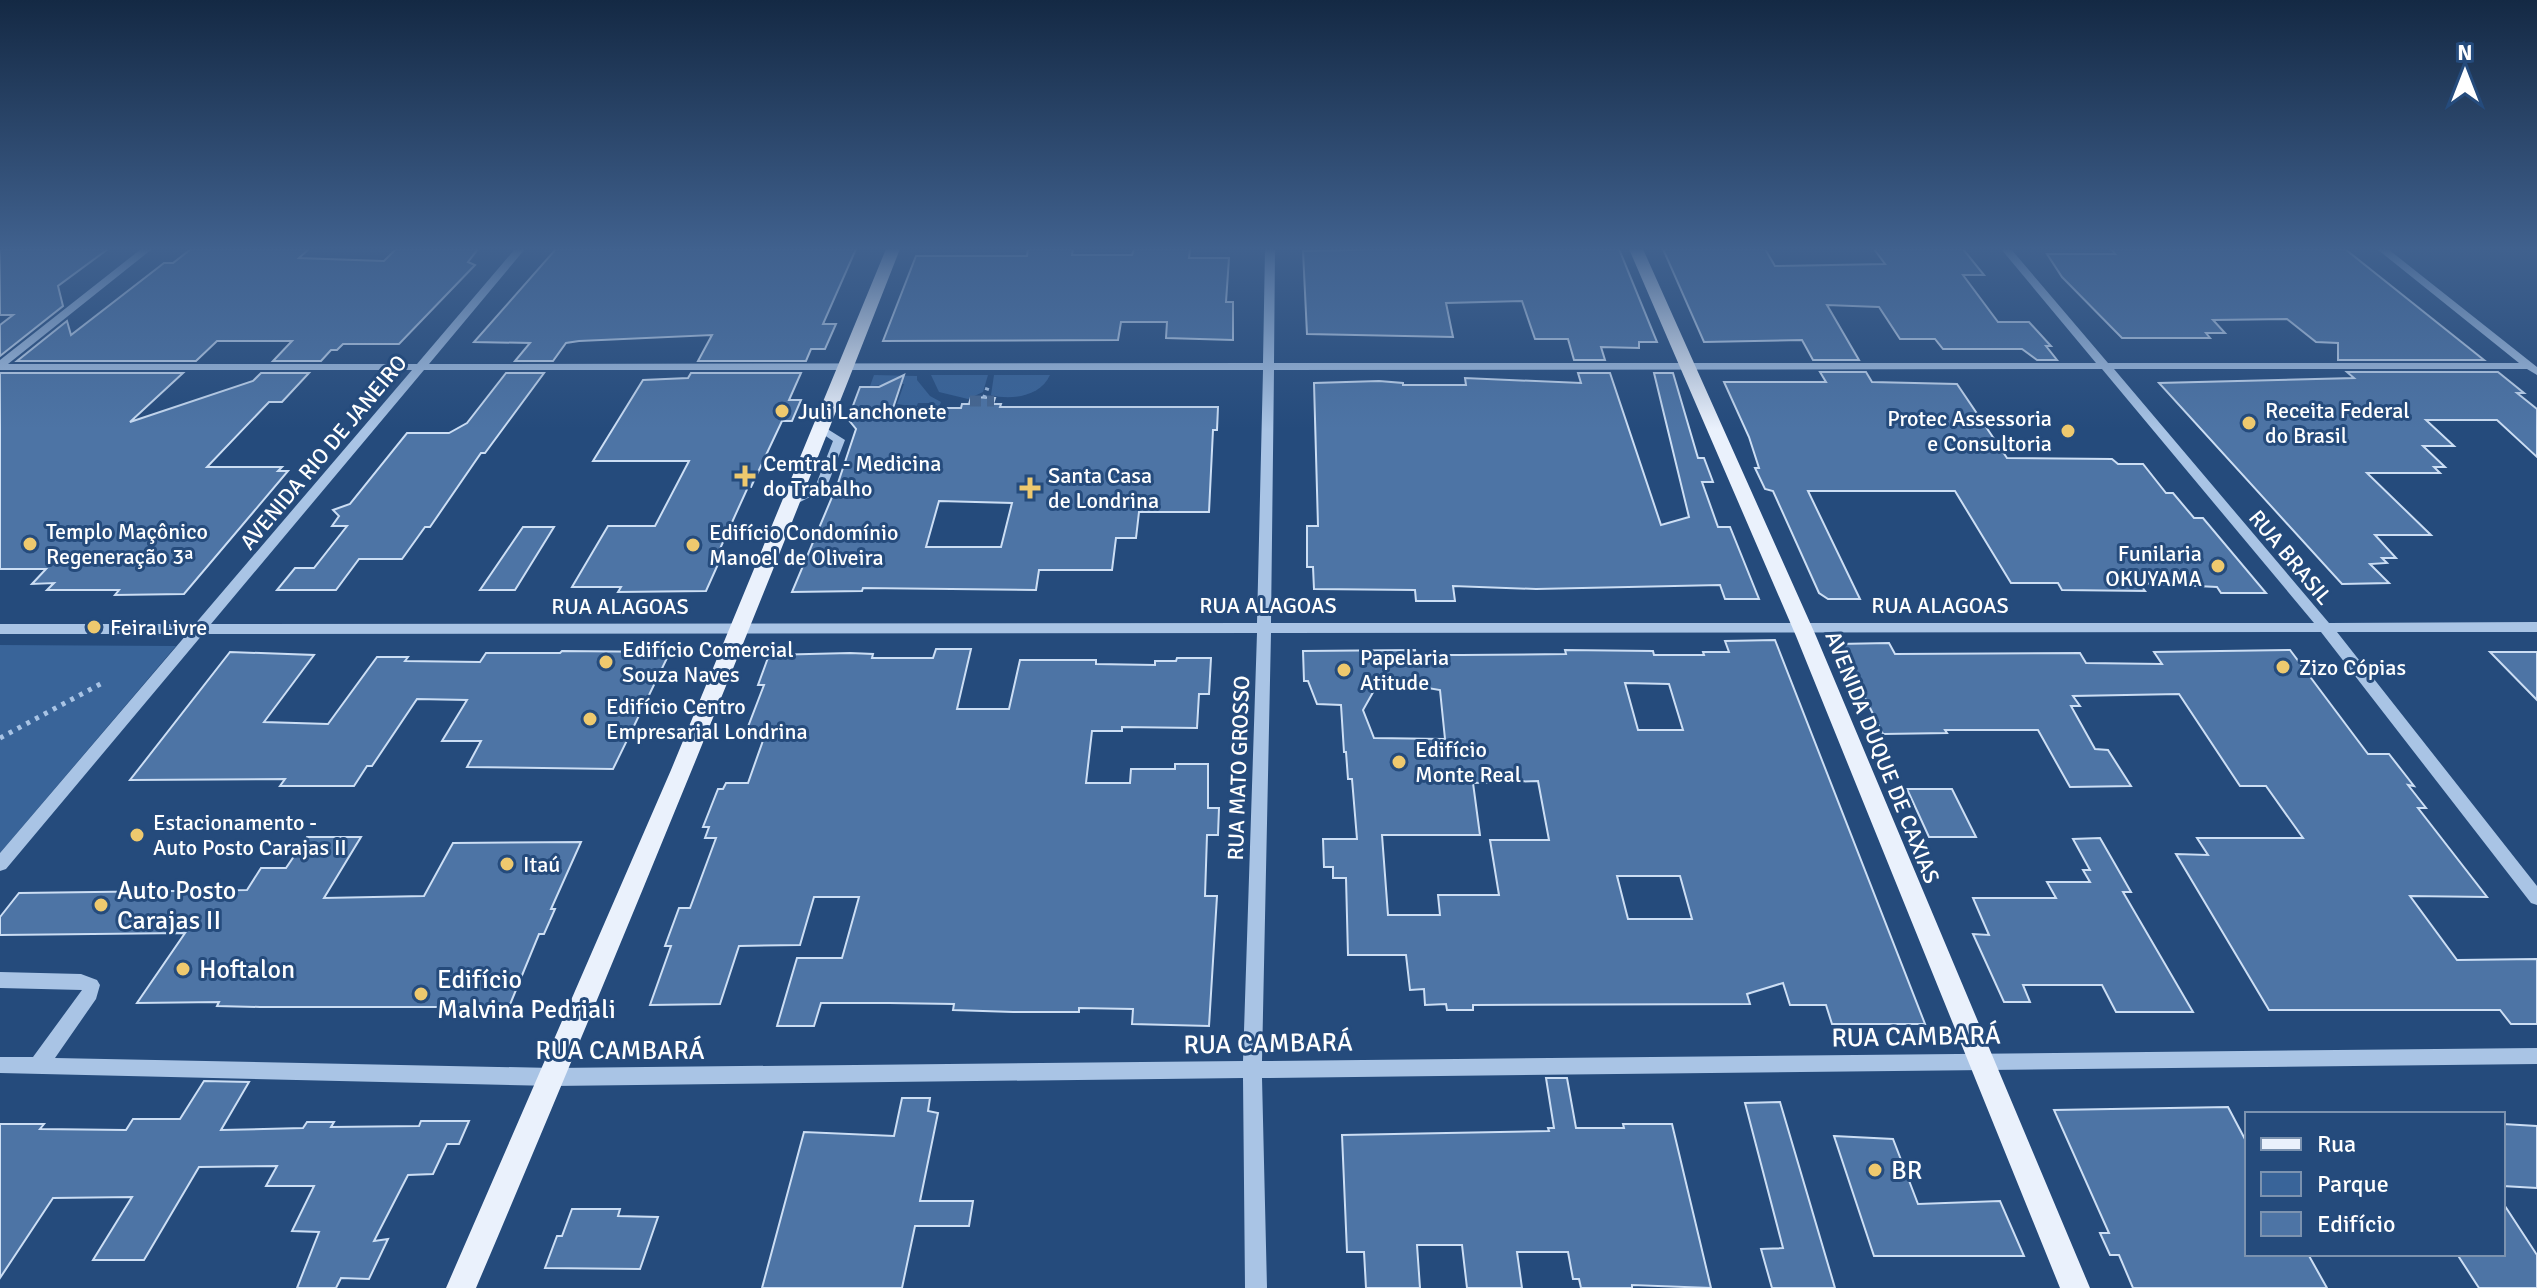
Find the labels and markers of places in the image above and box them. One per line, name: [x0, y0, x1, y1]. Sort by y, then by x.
place label: Receita Federal do Brasil: [2265, 397, 2410, 449]
place label: Juli Lanchonete: [798, 398, 947, 425]
marker: Juli Lanchonete: [773, 402, 791, 420]
place label: Protec Assessoria e Consultoria: [1887, 405, 2052, 457]
marker: Receita Federal do Brasil: [2240, 414, 2258, 432]
marker: Protec Assessoria e Consultoria: [2059, 422, 2077, 440]
place label: Cemtral - Medicina do Trabalho: [763, 450, 941, 502]
place label: Santa Casa de Londrina: [1048, 462, 1159, 514]
marker: Cemtral - Medicina do Trabalho: [734, 465, 756, 487]
marker: Santa Casa de Londrina: [1019, 477, 1041, 499]
place label: Templo Maçônico Regeneração 3ª: [46, 518, 208, 570]
place label: Edifício Condomínio Manoel de Oliveira: [709, 519, 898, 571]
marker: Templo Maçônico Regeneração 3ª: [21, 535, 39, 553]
marker: Edifício Condomínio Manoel de Oliveira: [684, 536, 702, 554]
place label: Funilaria OKUYAMA: [2105, 540, 2203, 592]
marker: Funilaria OKUYAMA: [2209, 557, 2227, 575]
place label: Feira Livre: [110, 614, 207, 641]
marker: Feira Livre: [85, 618, 103, 636]
place label: Edifício Comercial Souza Naves: [622, 636, 794, 688]
place label: Papelaria Atitude: [1360, 644, 1449, 696]
marker: Edifício Comercial Souza Naves: [597, 653, 615, 671]
place label: Zizo Cópias: [2299, 654, 2406, 681]
marker: Zizo Cópias: [2274, 658, 2292, 676]
marker: Papelaria Atitude: [1335, 661, 1353, 679]
place label: Edifício Centro Empresarial Londrina: [606, 693, 808, 745]
marker: Edifício Centro Empresarial Londrina: [581, 710, 599, 728]
place label: Edifício Monte Real: [1415, 736, 1521, 788]
marker: Edifício Monte Real: [1390, 753, 1408, 771]
place label: Estacionamento - Auto Posto Carajas II: [153, 809, 347, 861]
marker: Estacionamento - Auto Posto Carajas II: [128, 826, 146, 844]
place label: Itaú: [523, 851, 560, 878]
marker: Itaú: [498, 855, 516, 873]
place label: Auto Posto Carajas II: [117, 875, 236, 937]
marker: Auto Posto Carajas II: [92, 896, 110, 914]
place label: Hoftalon: [199, 954, 295, 986]
marker: Hoftalon: [174, 960, 192, 978]
place label: Edifício Malvina Pedriali: [437, 964, 616, 1026]
marker: Edifício Malvina Pedriali: [412, 985, 430, 1003]
place label: BR: [1891, 1155, 1922, 1187]
marker: BR: [1866, 1161, 1884, 1179]

